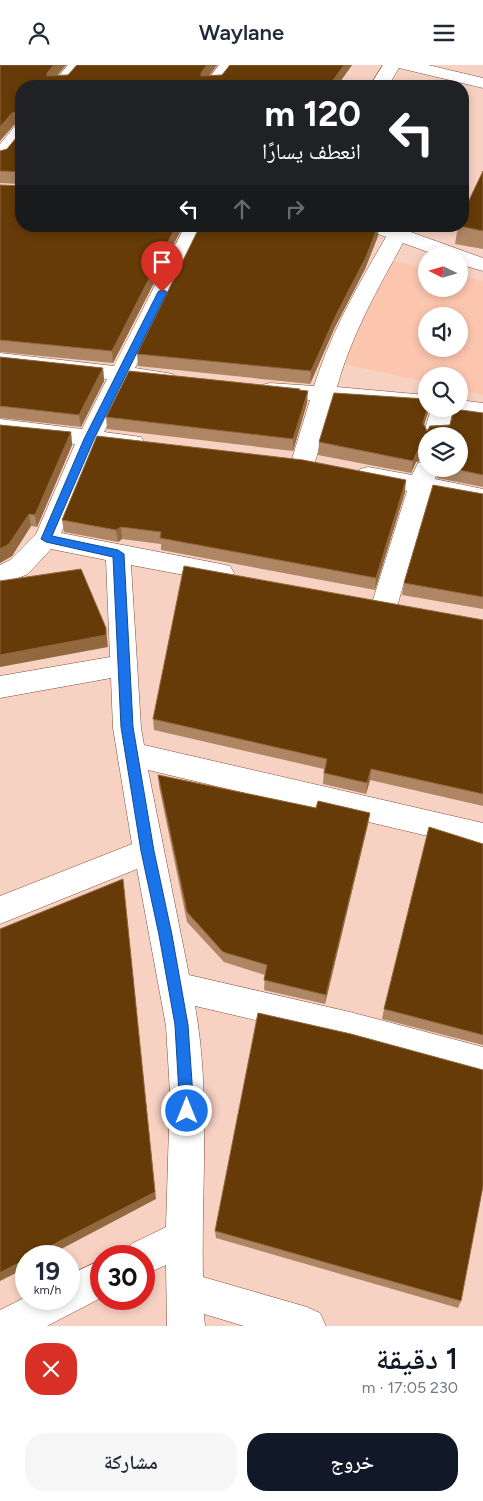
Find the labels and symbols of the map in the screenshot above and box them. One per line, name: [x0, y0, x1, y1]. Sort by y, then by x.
pin: [141, 241, 183, 292]
north arrow: [418, 247, 468, 297]
position arrow: [160, 1084, 212, 1136]
speed limit sign: 30: [90, 1245, 155, 1310]

